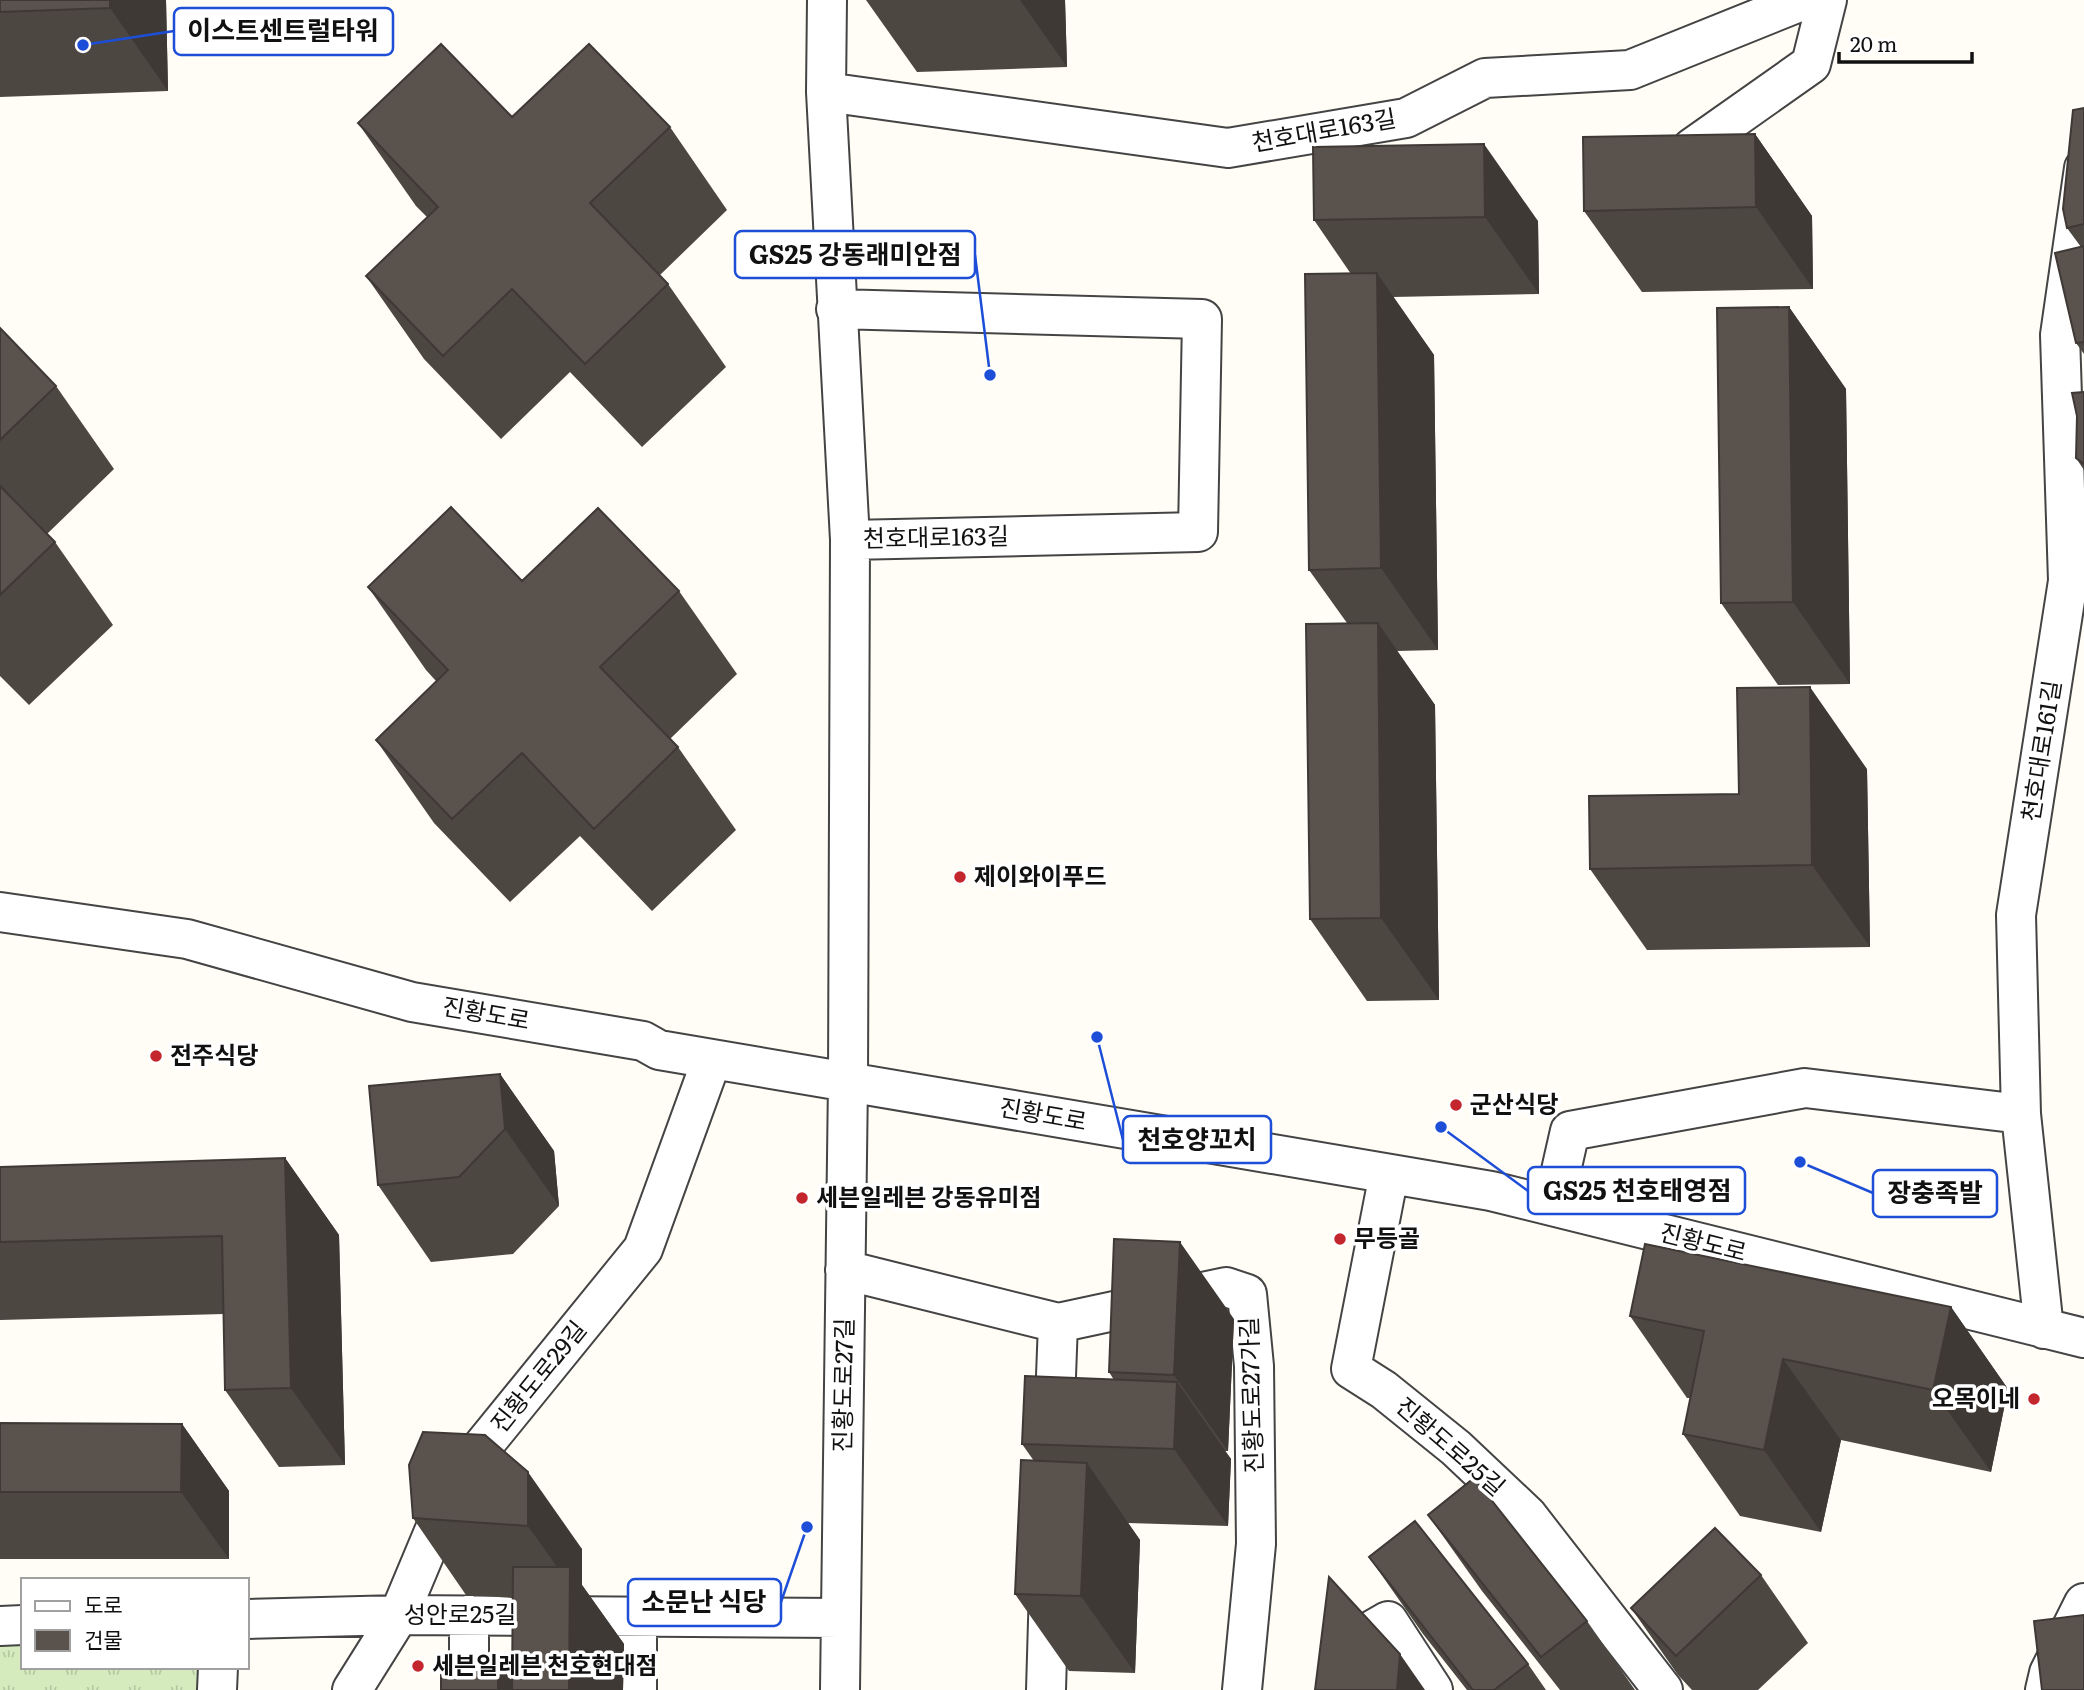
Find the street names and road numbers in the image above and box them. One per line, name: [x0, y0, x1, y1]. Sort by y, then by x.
street label: 천호대로163길: [1249, 99, 1399, 158]
street label: 천호대로163길: [863, 517, 1009, 554]
street label: 천호대로161길: [2011, 677, 2068, 824]
street label: 진황도로: [440, 987, 533, 1036]
street label: 진황도로: [997, 1088, 1090, 1137]
street label: 진황도로: [1657, 1213, 1751, 1268]
street label: 진황도로29길: [481, 1312, 593, 1439]
street label: 진황도로27가길: [1229, 1316, 1270, 1474]
street label: 진황도로27길: [823, 1317, 860, 1453]
street label: 진황도로25길: [1389, 1388, 1514, 1503]
street label: 성안로25길: [404, 1595, 516, 1630]

